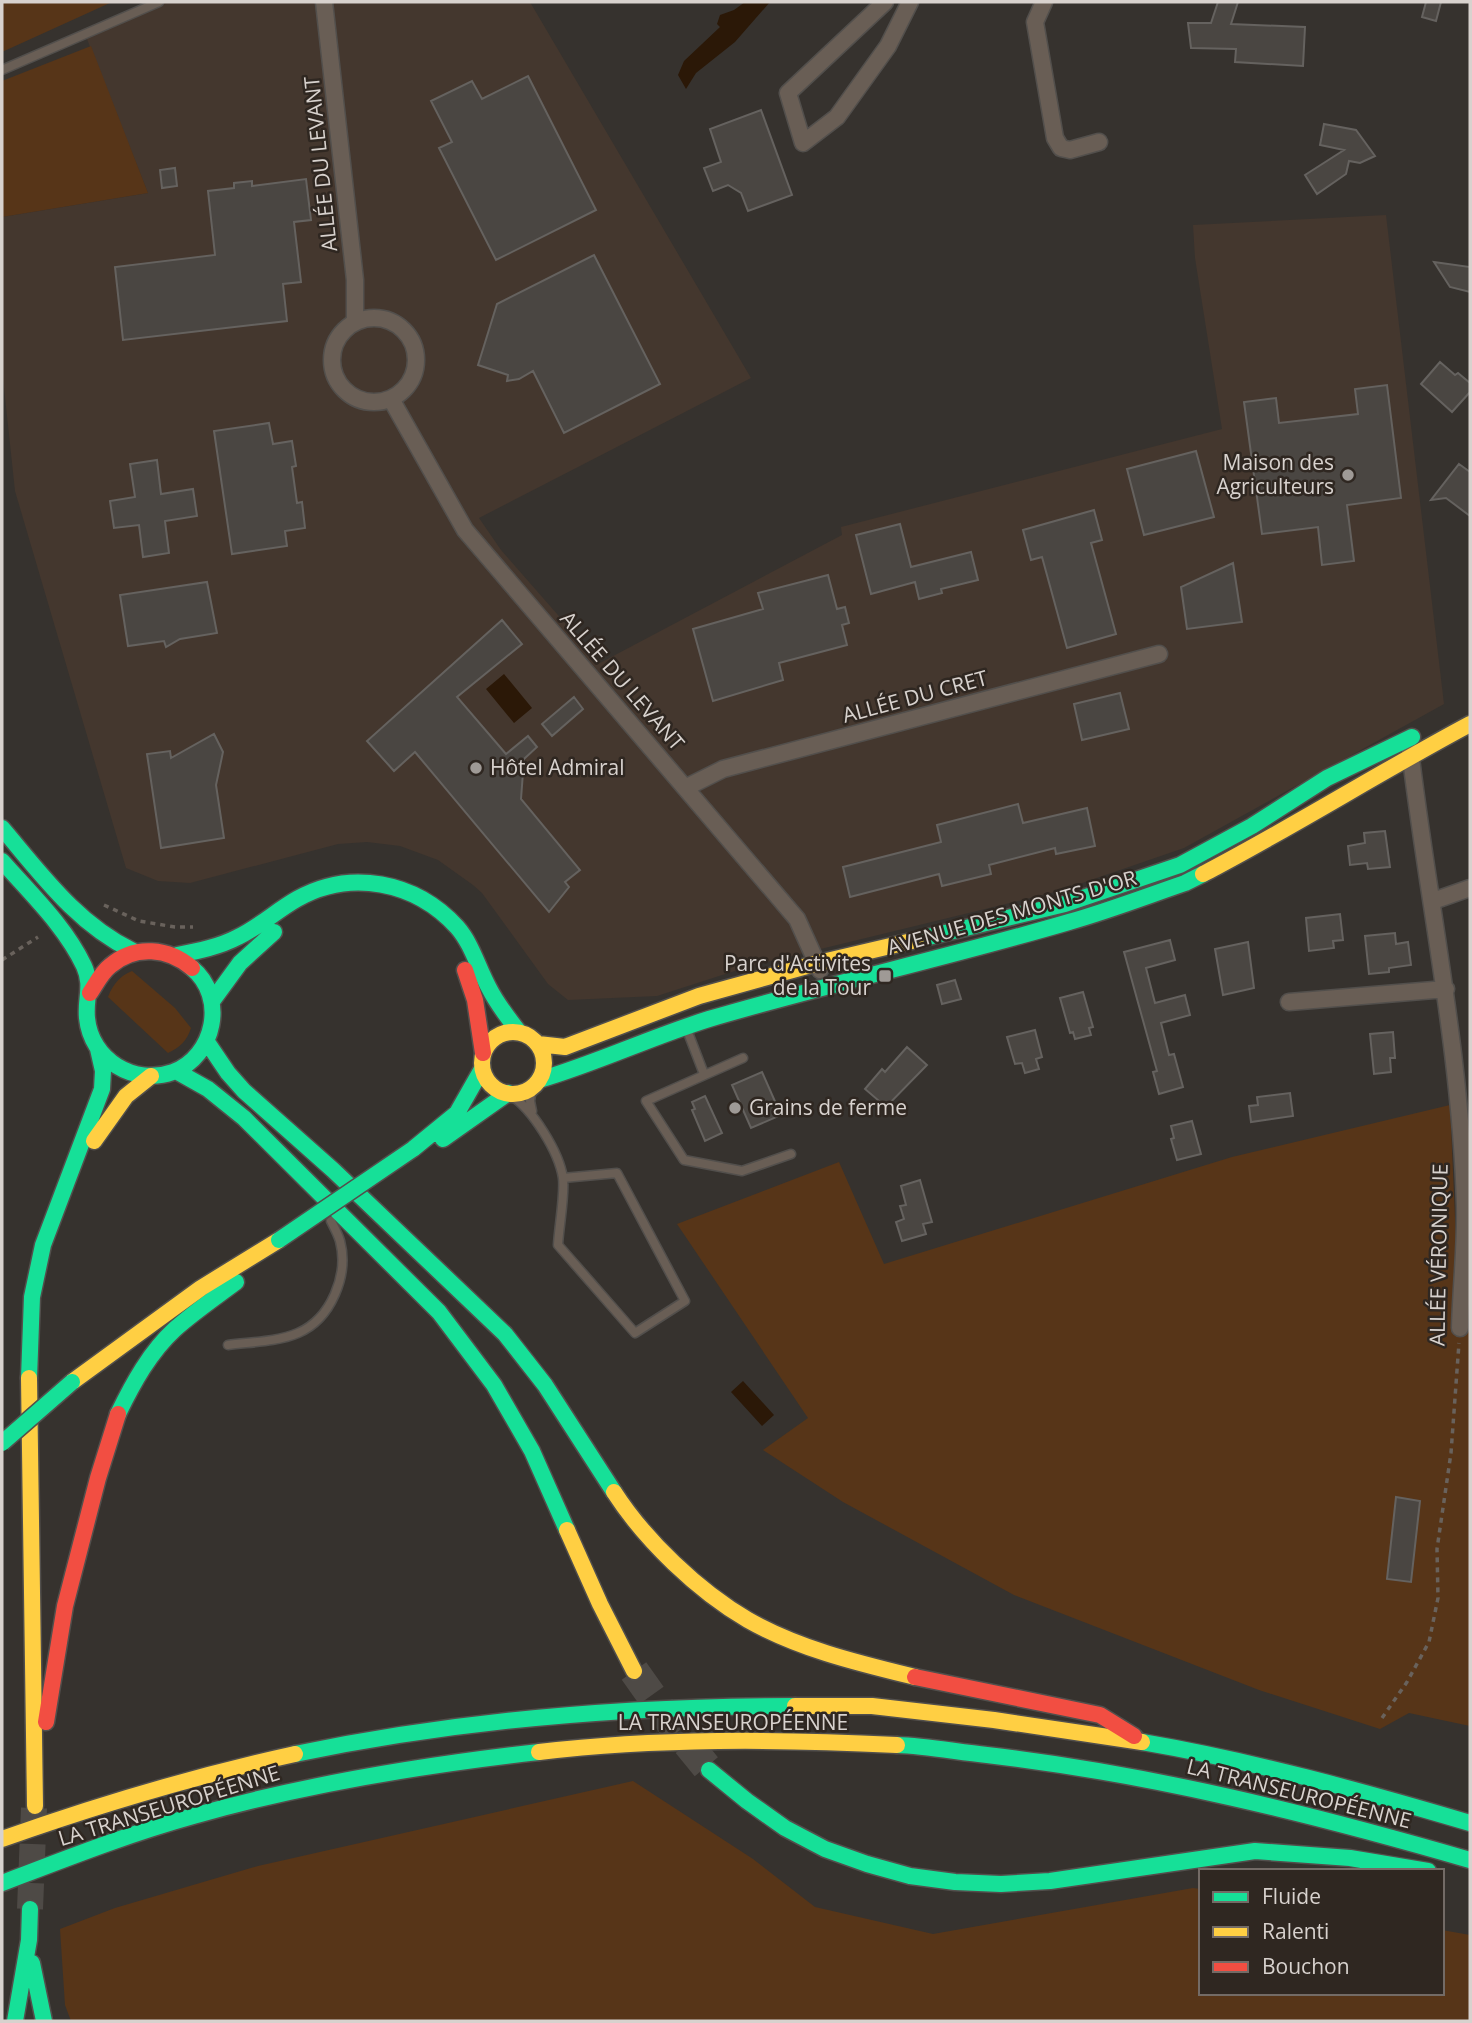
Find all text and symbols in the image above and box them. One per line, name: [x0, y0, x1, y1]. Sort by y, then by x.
street label: ALLÉE DU LEVANT: [297, 75, 343, 253]
place label: Maison des Agriculteurs: [1216, 448, 1334, 500]
marker: Maison des Agriculteurs: [1340, 467, 1356, 483]
street label: ALLÉE DU LEVANT: [555, 605, 691, 756]
street label: ALLÉE DU CRET: [839, 663, 991, 729]
place label: Hôtel Admiral: [490, 753, 625, 781]
marker: Hôtel Admiral: [468, 760, 484, 776]
street label: AVENUE DES MONTS D'OR: [884, 863, 1140, 961]
place label: Parc d'Activites de la Tour: [724, 949, 871, 1001]
marker: Parc d'Activites de la Tour: [877, 968, 893, 984]
place label: Grains de ferme: [749, 1093, 907, 1121]
marker: Grains de ferme: [727, 1100, 743, 1116]
street label: ALLÉE VÉRONIQUE: [1422, 1164, 1454, 1346]
street label: LA TRANSEUROPÉENNE: [618, 1708, 848, 1736]
street label: LA TRANSEUROPÉENNE: [1184, 1752, 1414, 1834]
street label: LA TRANSEUROPÉENNE: [54, 1758, 283, 1852]
legend: [1199, 1869, 1444, 1995]
text: Fluide: [1262, 1882, 1321, 1910]
text: Ralenti: [1262, 1917, 1329, 1945]
text: Bouchon: [1262, 1952, 1350, 1980]

